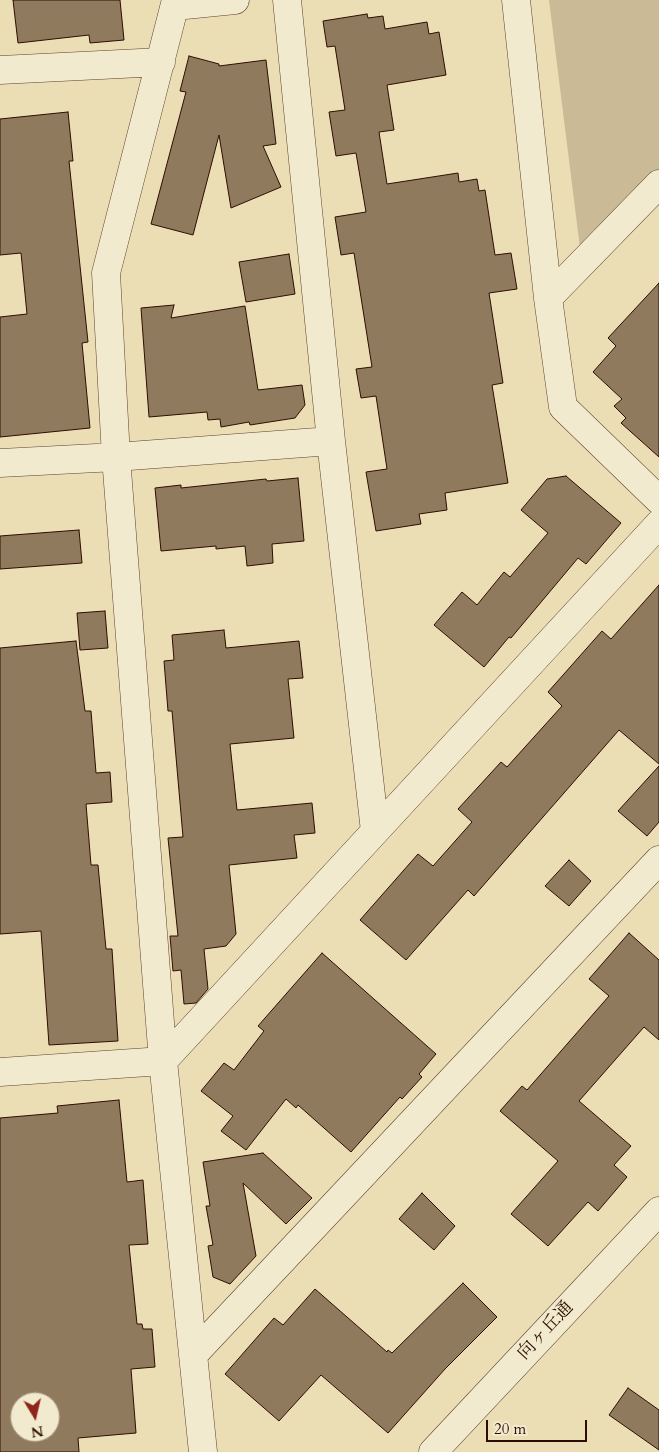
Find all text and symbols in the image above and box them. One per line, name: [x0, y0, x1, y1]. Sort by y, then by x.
street label: 向ヶ丘通: [514, 1297, 578, 1365]
north arrow: [10, 1392, 60, 1442]
scale bar: [489, 1410, 590, 1442]
text: 20 m: [494, 1419, 526, 1439]
text: N: [30, 1421, 45, 1442]

